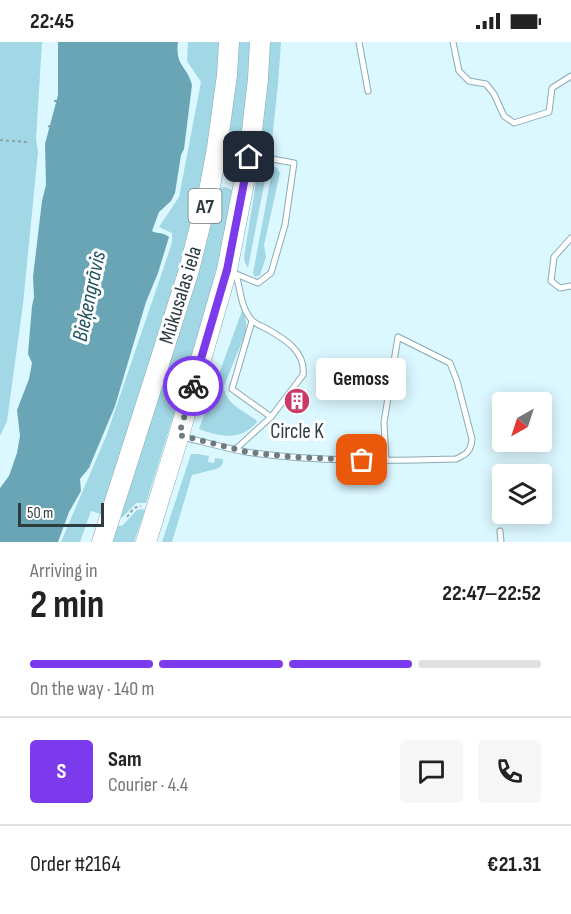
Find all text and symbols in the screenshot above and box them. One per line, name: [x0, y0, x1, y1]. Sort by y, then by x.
text: 22:45: [30, 8, 74, 35]
pin: [223, 131, 274, 182]
icon: home: [232, 140, 265, 173]
road number: A7: [188, 189, 222, 223]
street label: Mūkusalas iela: [154, 243, 207, 347]
water label: Bieķengrāvis: [67, 248, 112, 344]
courier: [163, 356, 223, 416]
callout: Gemoss: [317, 358, 407, 400]
text: Gemoss: [333, 367, 389, 391]
icon: bike: [177, 370, 210, 403]
building icon: Circle K: [282, 386, 312, 416]
north arrow: [492, 392, 552, 452]
map controls: [492, 392, 552, 524]
place label: Circle K: [270, 419, 324, 444]
pin: [336, 434, 387, 485]
icon: bag: [345, 443, 378, 476]
button: layers: [492, 464, 552, 524]
scale bar: [18, 500, 104, 528]
text: 50 m: [27, 504, 53, 523]
text: Arriving in: [30, 559, 98, 583]
text: 22:47–22:52: [442, 580, 541, 607]
text: 2 min: [30, 582, 104, 629]
text: On the way · 140 m: [30, 677, 154, 701]
button: chat: [400, 740, 463, 803]
button: phone: [478, 740, 541, 803]
text: Sam: [108, 746, 142, 773]
text: S: [57, 758, 66, 785]
text: Courier · 4.4: [108, 773, 188, 797]
text: Order #2164: [30, 851, 121, 878]
text: €21.31: [487, 851, 541, 878]

